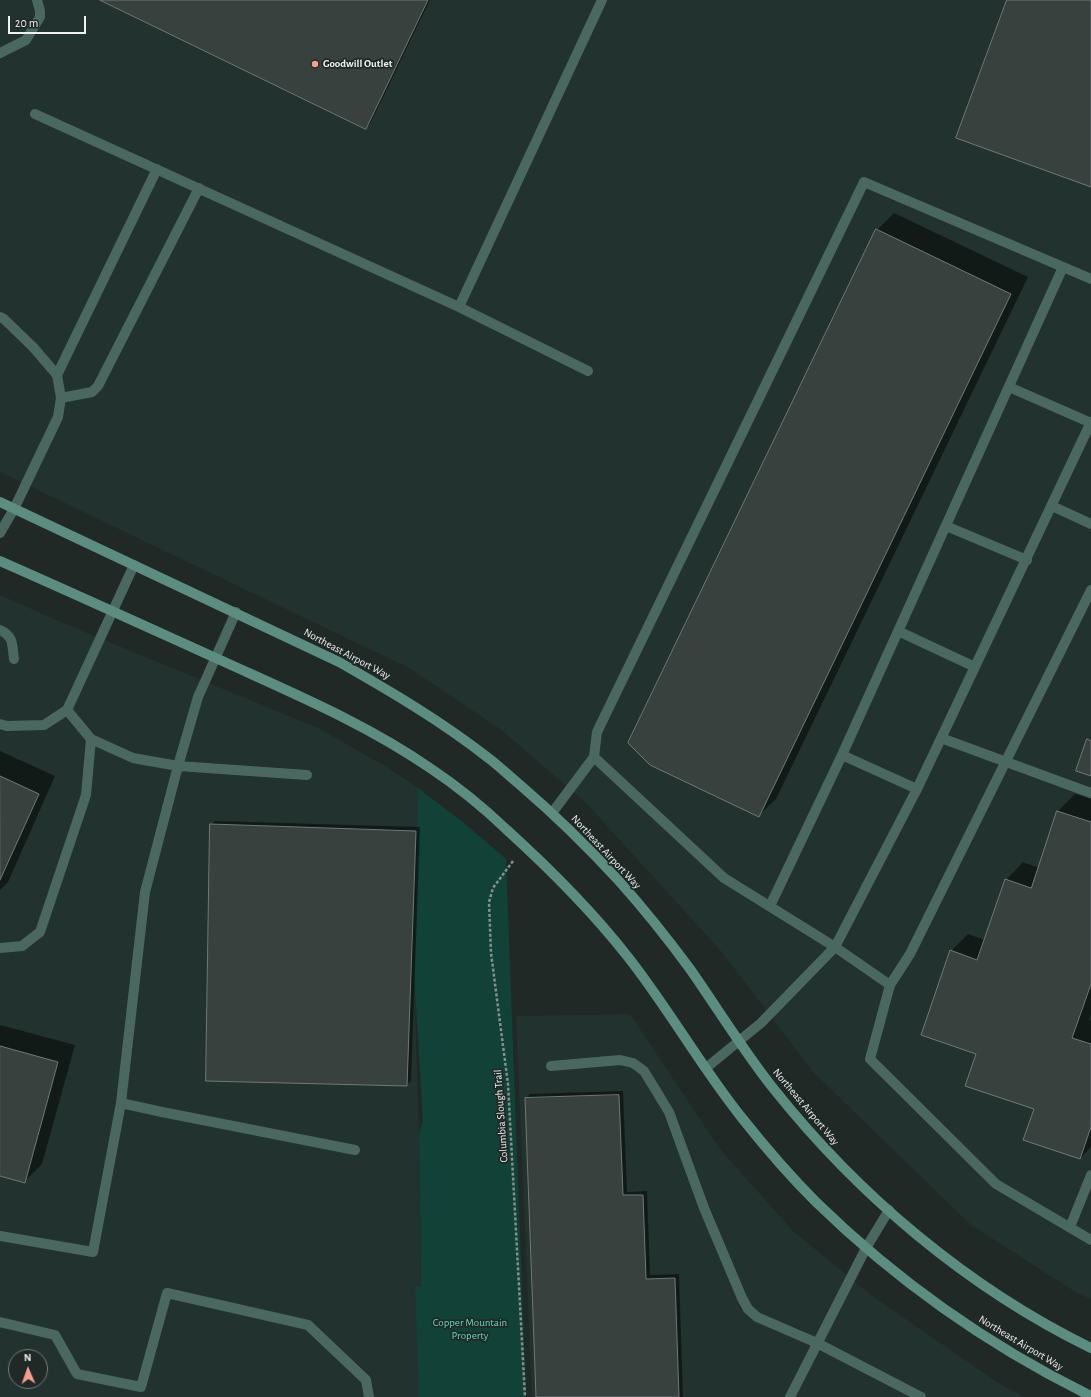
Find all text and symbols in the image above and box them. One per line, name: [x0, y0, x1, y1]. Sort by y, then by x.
scale bar: [10, 8, 88, 34]
text: 20 m: [15, 17, 38, 29]
place label: Goodwill Outlet: [323, 57, 392, 71]
marker: Goodwill Outlet: [310, 59, 320, 69]
street label: Northeast Airport Way: [301, 626, 393, 682]
street label: Northeast Airport Way: [568, 812, 644, 892]
street label: Northeast Airport Way: [770, 1066, 842, 1148]
street label: Columbia Slough Trail: [491, 1069, 511, 1163]
street label: Northeast Airport Way: [976, 1313, 1066, 1373]
park label: Copper Mountain Property: [433, 1316, 507, 1342]
north arrow: [8, 1349, 48, 1389]
text: N: [24, 1352, 32, 1363]

